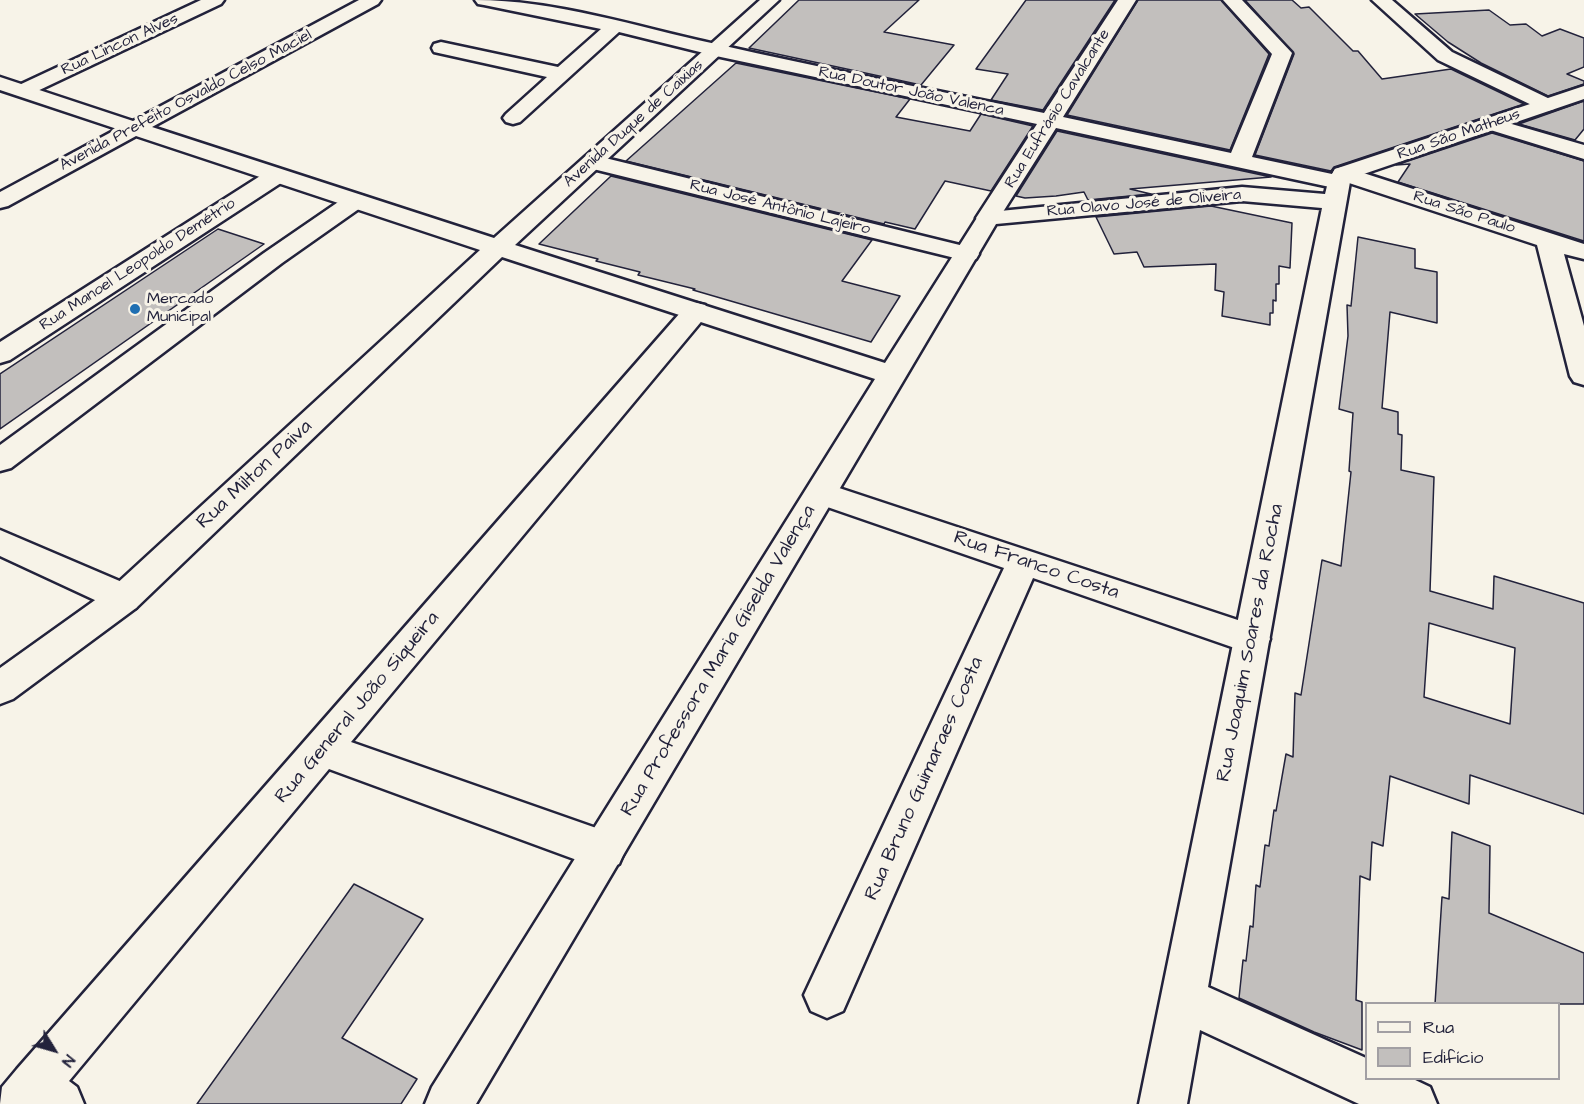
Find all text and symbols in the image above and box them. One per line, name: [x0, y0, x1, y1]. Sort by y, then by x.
street label: Rua Lincon Alves: [58, 9, 182, 81]
street label: Avenida Prefeito Osvaldo Celso Maciel: [57, 26, 315, 176]
street label: Rua Eufrásio Cavalcante: [1001, 26, 1115, 192]
street label: Avenida Duque de Caixias: [560, 56, 708, 192]
street label: Rua Doutor João Valenca: [817, 63, 1005, 121]
street label: Rua São Matheus: [1395, 105, 1523, 165]
street label: Rua José Antônio Lajeiro: [688, 176, 872, 240]
street label: Rua Olavo José de Oliveira: [1046, 186, 1242, 222]
street label: Rua São Paulo: [1411, 188, 1517, 238]
street label: Rua Manoel Leopoldo Demétrio: [36, 194, 240, 336]
place label: Mercado Municipal: [147, 290, 213, 328]
marker: Mercado Municipal: [128, 302, 142, 316]
street label: Rua Milton Paiva: [192, 415, 318, 535]
street label: Rua Professora Maria Giselda Valença: [616, 501, 822, 821]
street label: Rua Joaquim Soares da Rocha: [1212, 502, 1290, 784]
street label: Rua Franco Costa: [950, 526, 1122, 606]
street label: Rua General João Siqueira: [271, 607, 445, 809]
street label: Rua Bruno Guimaraes Costa: [860, 654, 990, 904]
legend: [1365, 1002, 1560, 1080]
text: Rua: [1423, 1015, 1454, 1040]
north arrow: [24, 1020, 84, 1080]
text: Edifício: [1423, 1045, 1483, 1070]
text: N: [57, 1050, 80, 1071]

